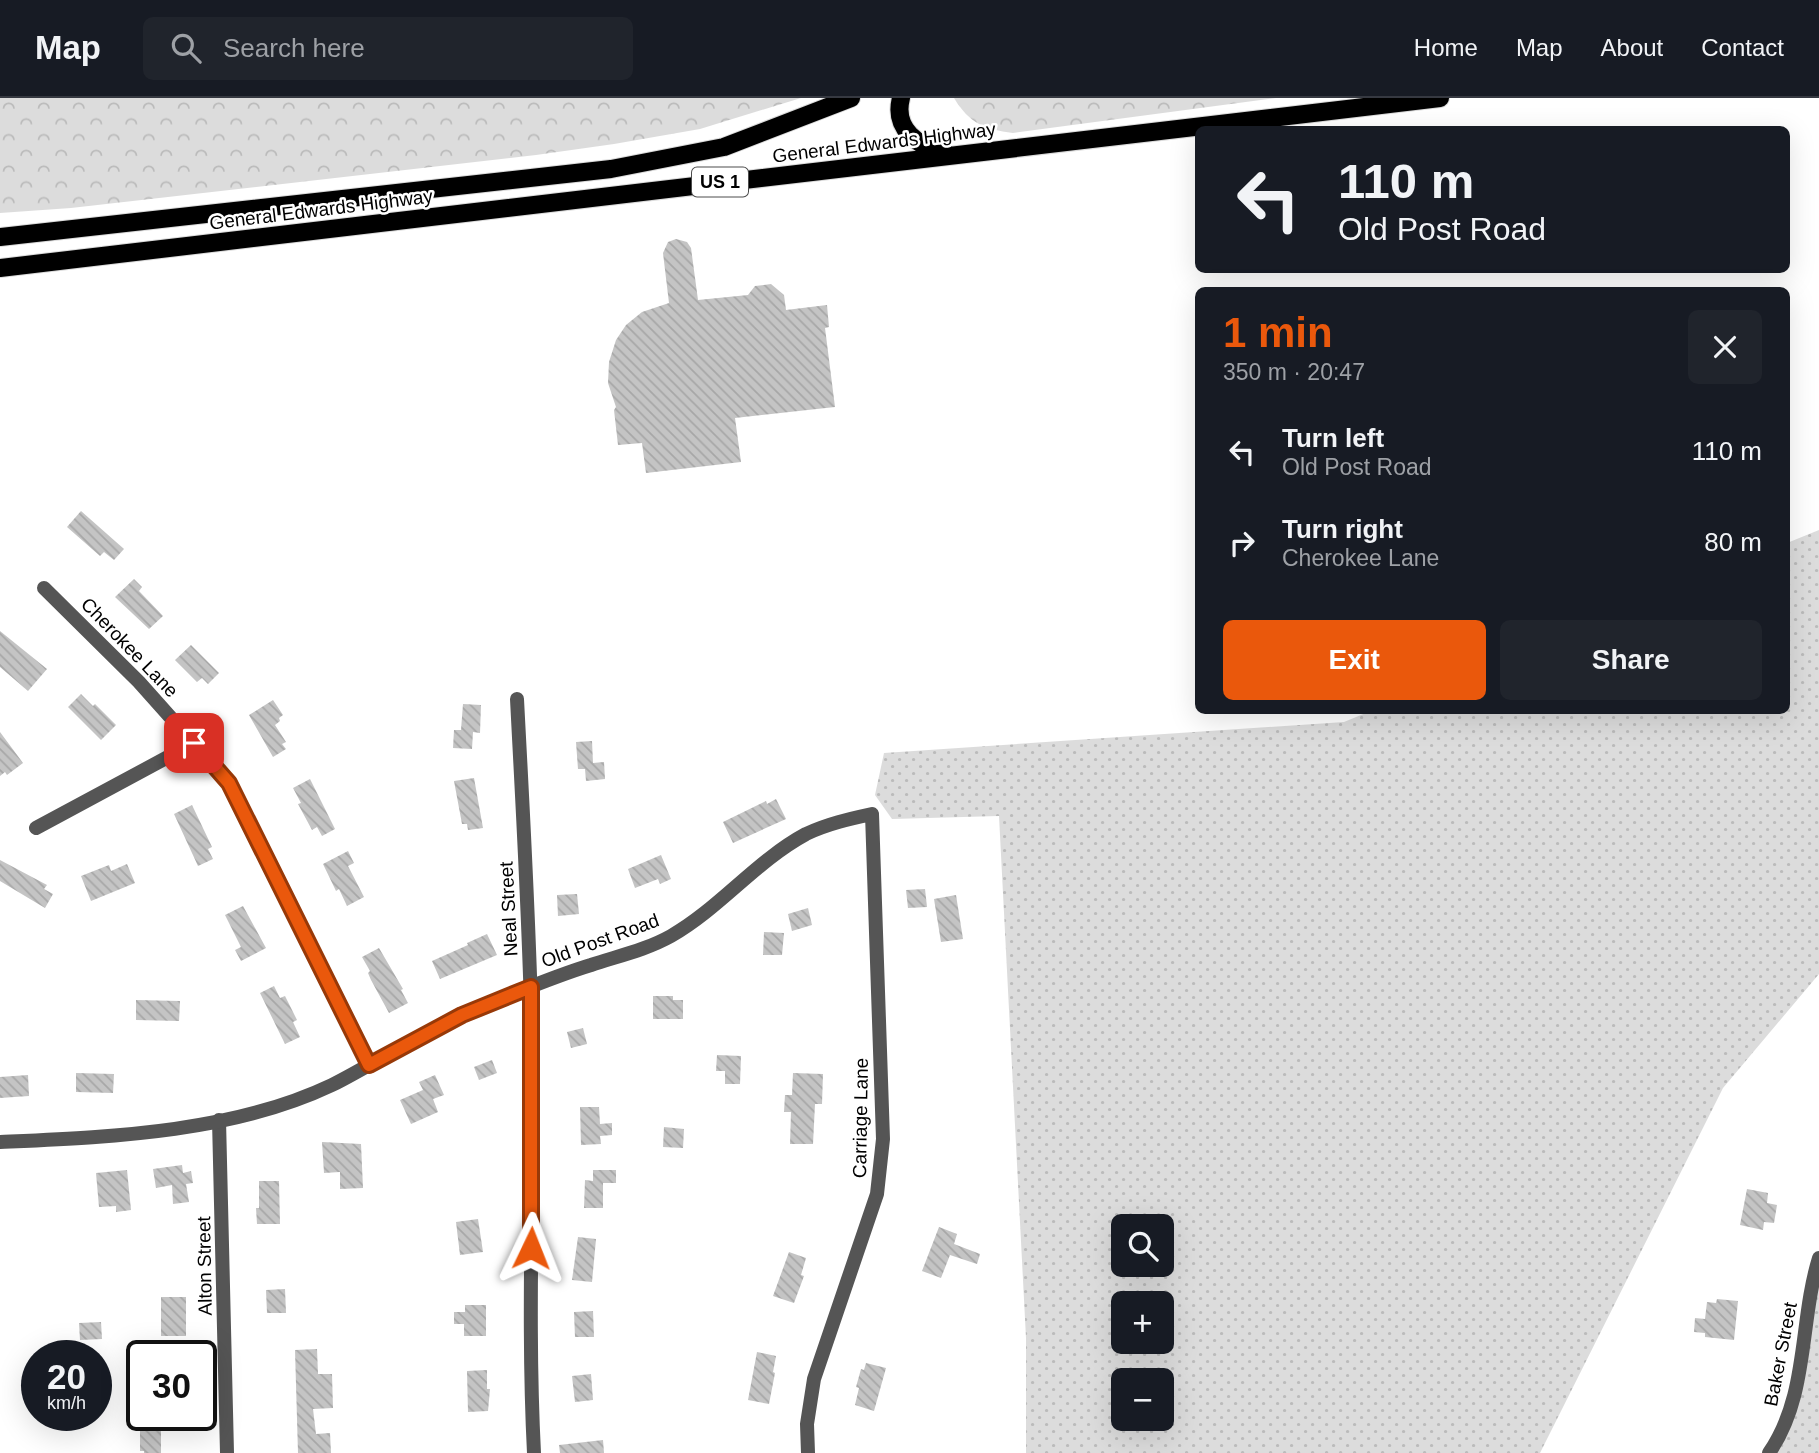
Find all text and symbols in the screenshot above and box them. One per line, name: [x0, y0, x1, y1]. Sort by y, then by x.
search box: [143, 17, 633, 80]
text: Map: [35, 29, 101, 66]
icon: search: [167, 29, 205, 67]
text: Search here: [223, 33, 365, 63]
text: Home: [1414, 34, 1478, 61]
text: Map: [1516, 34, 1563, 61]
text: About: [1601, 34, 1663, 61]
text: Contact: [1701, 34, 1784, 61]
street label: General Edwards Highway: [771, 118, 997, 167]
icon: left: [1223, 154, 1314, 245]
text: 110 m: [1338, 154, 1474, 208]
road number: US 1: [692, 168, 748, 196]
street label: General Edwards Highway: [208, 185, 434, 234]
text: Old Post Road: [1338, 211, 1546, 247]
text: 1 min: [1223, 309, 1333, 356]
button: close: [1688, 310, 1762, 384]
text: 350 m · 20:47: [1223, 359, 1365, 385]
text: Turn left: [1282, 423, 1384, 453]
icon: left: [1223, 433, 1261, 471]
text: 110 m: [1692, 436, 1762, 466]
text: Old Post Road: [1282, 454, 1432, 480]
text: Turn right: [1282, 514, 1403, 544]
icon: right: [1223, 524, 1261, 562]
text: 80 m: [1704, 527, 1762, 557]
text: Cherokee Lane: [1282, 545, 1439, 571]
street label: Cherokee Lane: [77, 593, 182, 701]
button: Exit: [1223, 620, 1486, 700]
button: Share: [1500, 620, 1762, 700]
pin: [164, 713, 224, 773]
icon: arrive: [175, 724, 213, 762]
street label: Neal Street: [495, 860, 521, 957]
street label: Old Post Road: [539, 909, 662, 971]
street label: Carriage Lane: [849, 1058, 872, 1178]
position arrow: [494, 1211, 568, 1285]
map controls: [1111, 1214, 1174, 1431]
button: search: [1111, 1214, 1174, 1277]
street label: Alton Street: [193, 1215, 216, 1316]
button: +: [1111, 1291, 1174, 1354]
street label: Baker Street: [1760, 1300, 1801, 1408]
speed limit sign: 30: [126, 1340, 217, 1431]
text: 20: [47, 1357, 86, 1396]
button: −: [1111, 1368, 1174, 1431]
text: km/h: [47, 1393, 86, 1413]

